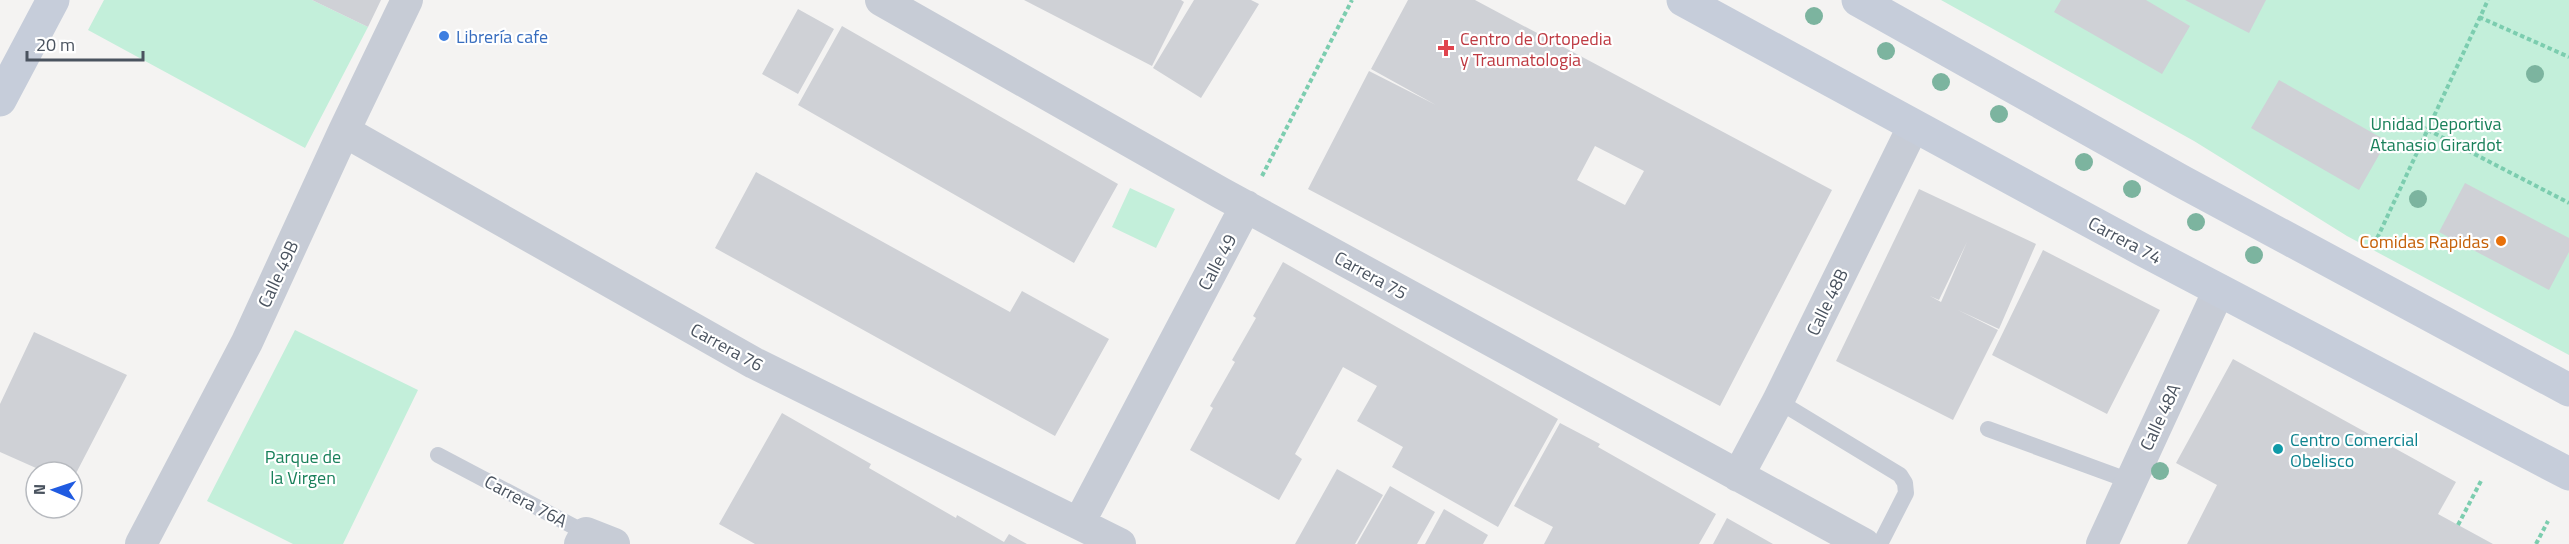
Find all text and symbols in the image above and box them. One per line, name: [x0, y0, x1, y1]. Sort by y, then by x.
place label: Librería cafe: [456, 23, 548, 50]
scale bar: [27, 24, 142, 62]
place label: Centro de Ortopedia y Traumatologia: [1460, 25, 1612, 73]
marker: Librería cafe: [437, 29, 451, 43]
text: 20 m: [36, 31, 75, 58]
marker: Centro de Ortopedia y Traumatologia: [1437, 39, 1455, 57]
park label: Unidad Deportiva Atanasio Girardot: [2370, 110, 2503, 158]
street label: Carrera 74: [2084, 209, 2166, 271]
place label: Comidas Rapidas: [2360, 228, 2489, 255]
street label: Calle 49: [1191, 229, 1243, 295]
marker: Comidas Rapidas: [2494, 234, 2508, 248]
street label: Calle 49B: [251, 236, 305, 312]
street label: Carrera 75: [1330, 244, 1412, 306]
street label: Calle 48B: [1799, 264, 1855, 340]
street label: Carrera 76: [686, 316, 768, 378]
street label: Calle 48A: [2133, 379, 2187, 455]
place label: Centro Comercial Obelisco: [2290, 426, 2418, 474]
marker: Centro Comercial Obelisco: [2271, 442, 2285, 456]
park label: Parque de la Virgen: [265, 443, 341, 491]
north arrow: [24, 460, 84, 520]
street label: Carrera 76A: [480, 468, 572, 534]
text: N: [27, 484, 51, 495]

